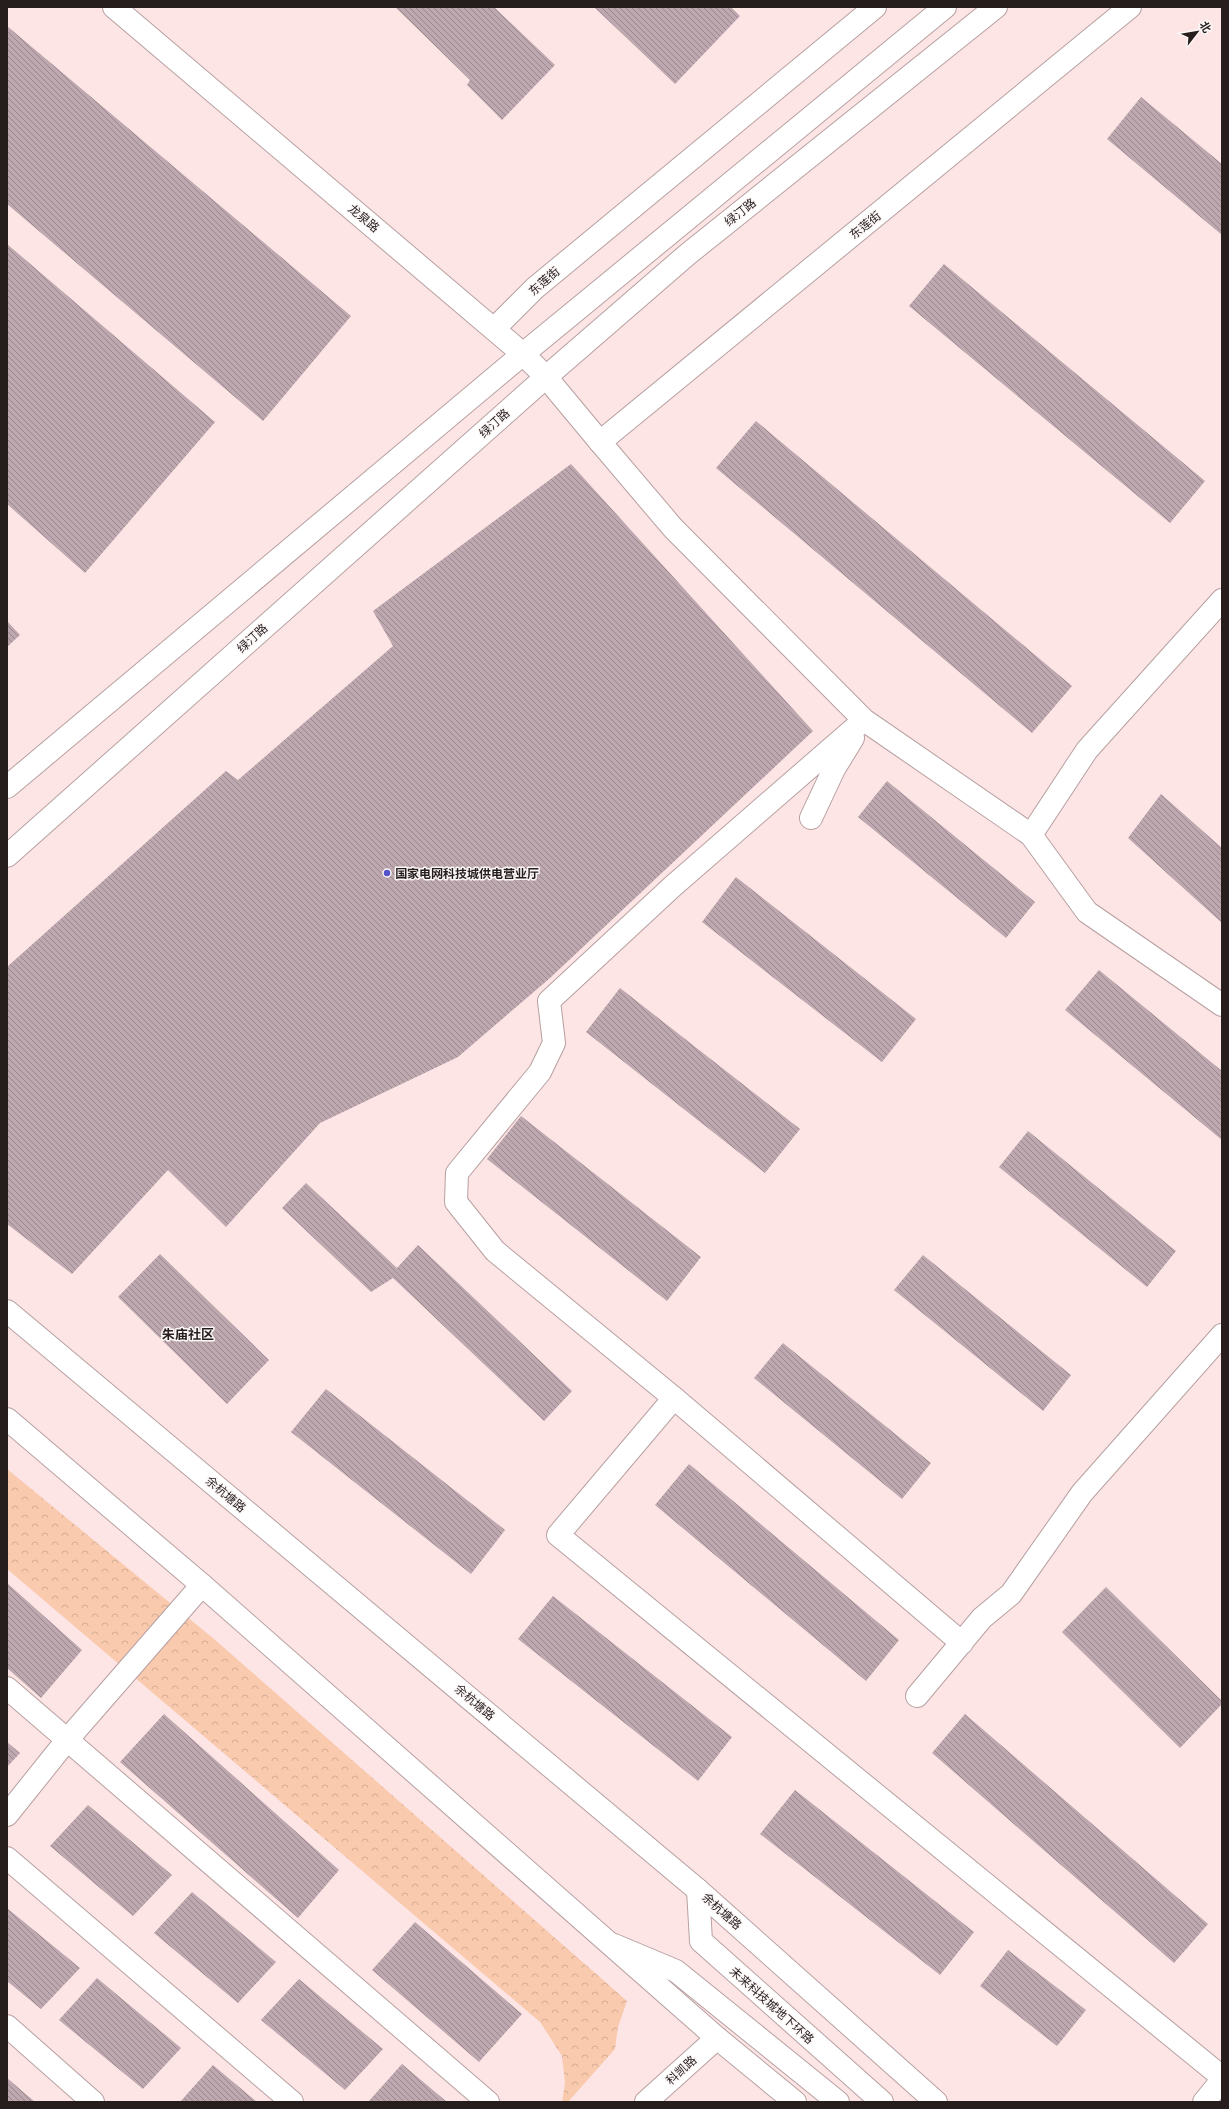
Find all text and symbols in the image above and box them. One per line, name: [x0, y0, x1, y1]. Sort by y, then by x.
north arrow: [1177, 12, 1217, 52]
text: 北: [1196, 18, 1215, 36]
street label: 绿汀路: [720, 193, 760, 231]
street label: 龙泉路: [344, 199, 384, 237]
street label: 东莲街: [845, 206, 885, 244]
street label: 东莲街: [524, 262, 564, 300]
street label: 绿汀路: [474, 404, 514, 442]
street label: 绿汀路: [232, 619, 272, 657]
place label: 国家电网科技城供电营业厅: [395, 864, 539, 883]
marker: 国家电网科技城供电营业厅: [382, 868, 392, 878]
district label: 朱庙社区: [162, 1324, 214, 1344]
street label: 余杭塘路: [202, 1471, 250, 1517]
street label: 余杭塘路: [451, 1679, 499, 1725]
street label: 余杭塘路: [698, 1888, 746, 1934]
street label: 未来科技城地下环路: [726, 1962, 818, 2048]
street label: 科凯路: [661, 2051, 701, 2089]

